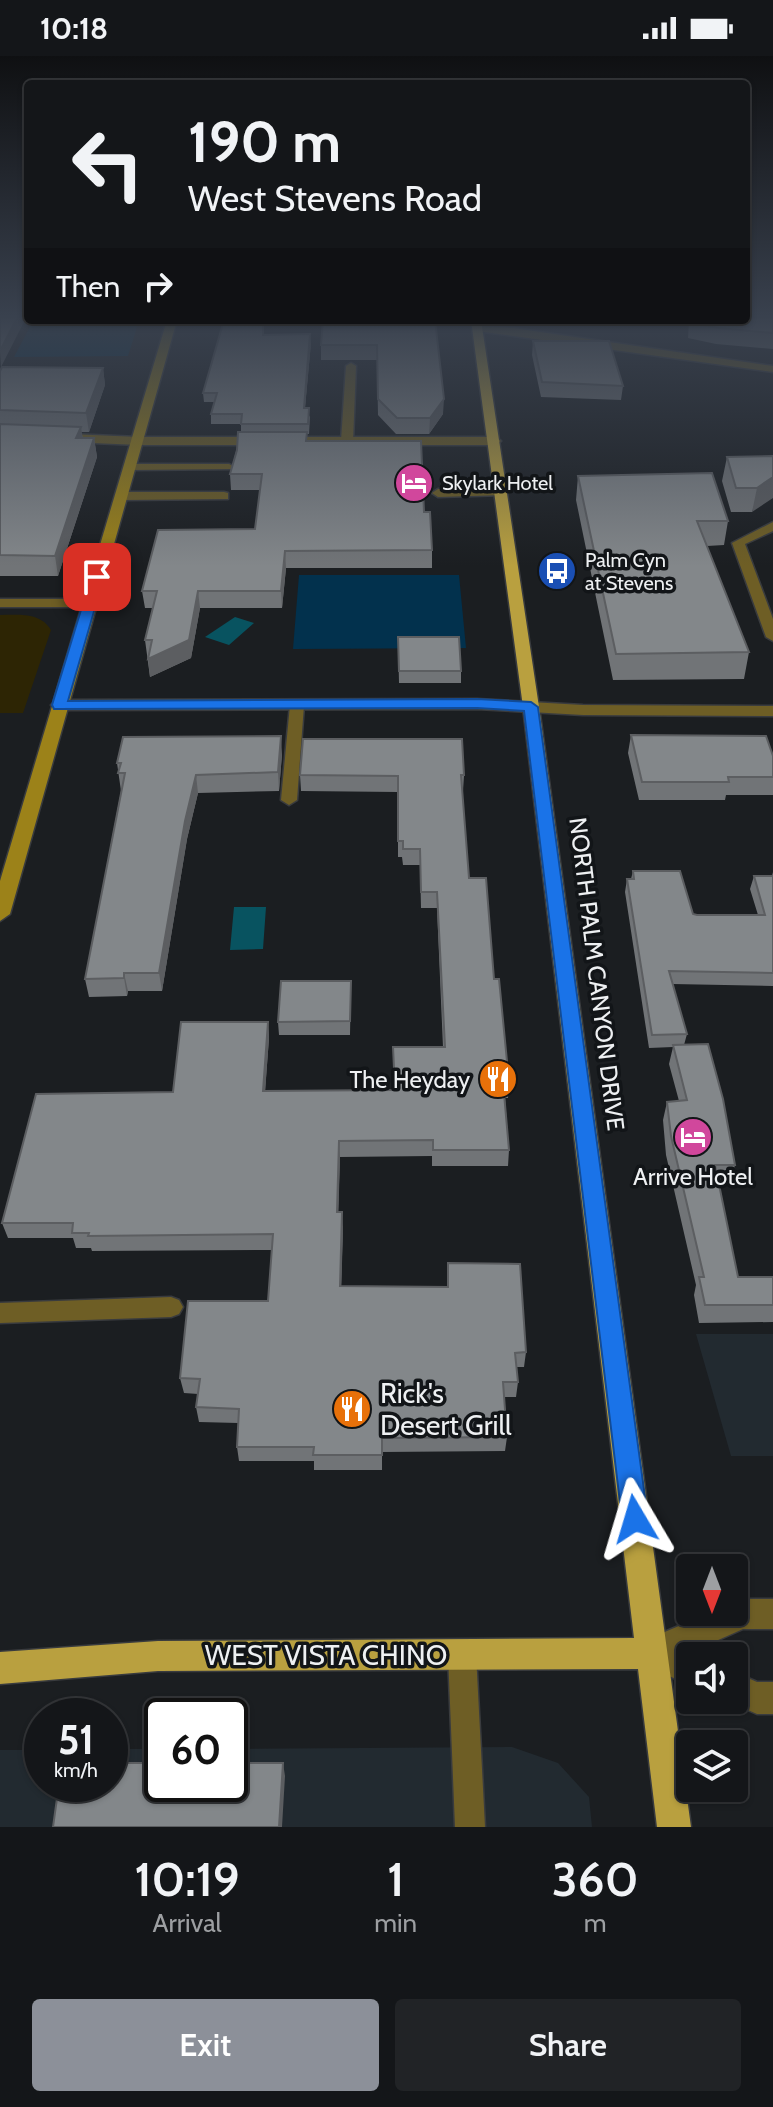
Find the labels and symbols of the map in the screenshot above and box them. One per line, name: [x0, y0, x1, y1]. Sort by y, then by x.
hotel icon: Skylark Hotel: [393, 462, 435, 504]
place label: Skylark Hotel: [442, 471, 553, 495]
pin: [63, 543, 131, 611]
place label: Palm Cyn at Stevens: [585, 548, 673, 595]
bus stop icon: Palm Cyn at Stevens: [536, 550, 578, 592]
street label: NORTH PALM CANYON DRIVE: [563, 816, 631, 1132]
restaurant icon: The Heyday: [477, 1058, 519, 1100]
place label: The Heyday: [350, 1065, 470, 1094]
hotel icon: Arrive Hotel: [672, 1116, 714, 1158]
place label: Arrive Hotel: [633, 1162, 753, 1191]
place label: Rick's Desert Grill: [380, 1376, 512, 1442]
restaurant icon: Rick's Desert Grill: [331, 1388, 373, 1430]
position arrow: [593, 1477, 677, 1561]
north arrow: [676, 1554, 748, 1626]
street label: WEST VISTA CHINO: [205, 1638, 447, 1672]
speed limit sign: 60: [144, 1698, 248, 1802]

